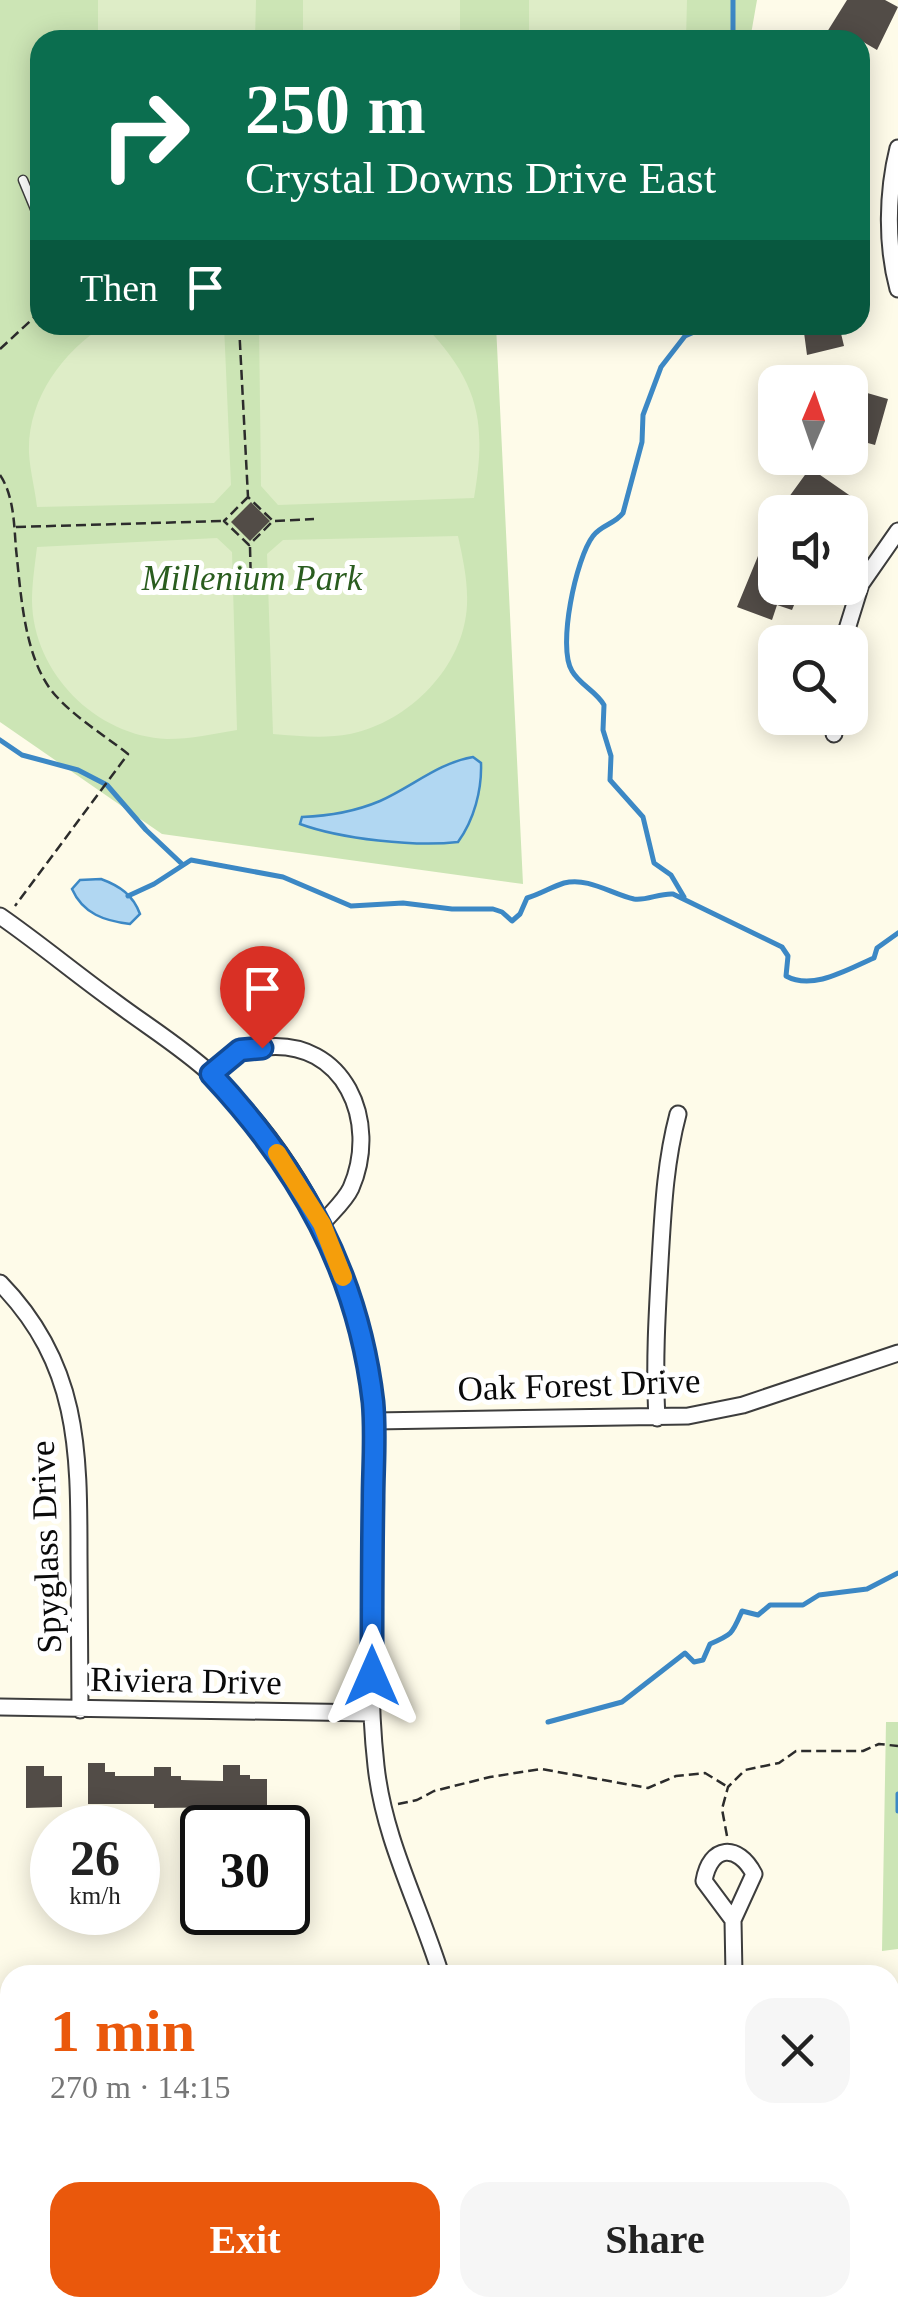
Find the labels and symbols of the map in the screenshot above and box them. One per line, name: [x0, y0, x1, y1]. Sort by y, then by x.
north arrow: [758, 365, 868, 475]
park label: Millenium Park: [141, 559, 364, 598]
pin: [220, 946, 305, 1049]
street label: Oak Forest Drive: [457, 1361, 701, 1409]
street label: Spyglass Drive: [23, 1440, 69, 1654]
position arrow: [320, 1624, 424, 1728]
street label: Riviera Drive: [90, 1660, 282, 1702]
speed limit sign: 30: [180, 1805, 310, 1935]

